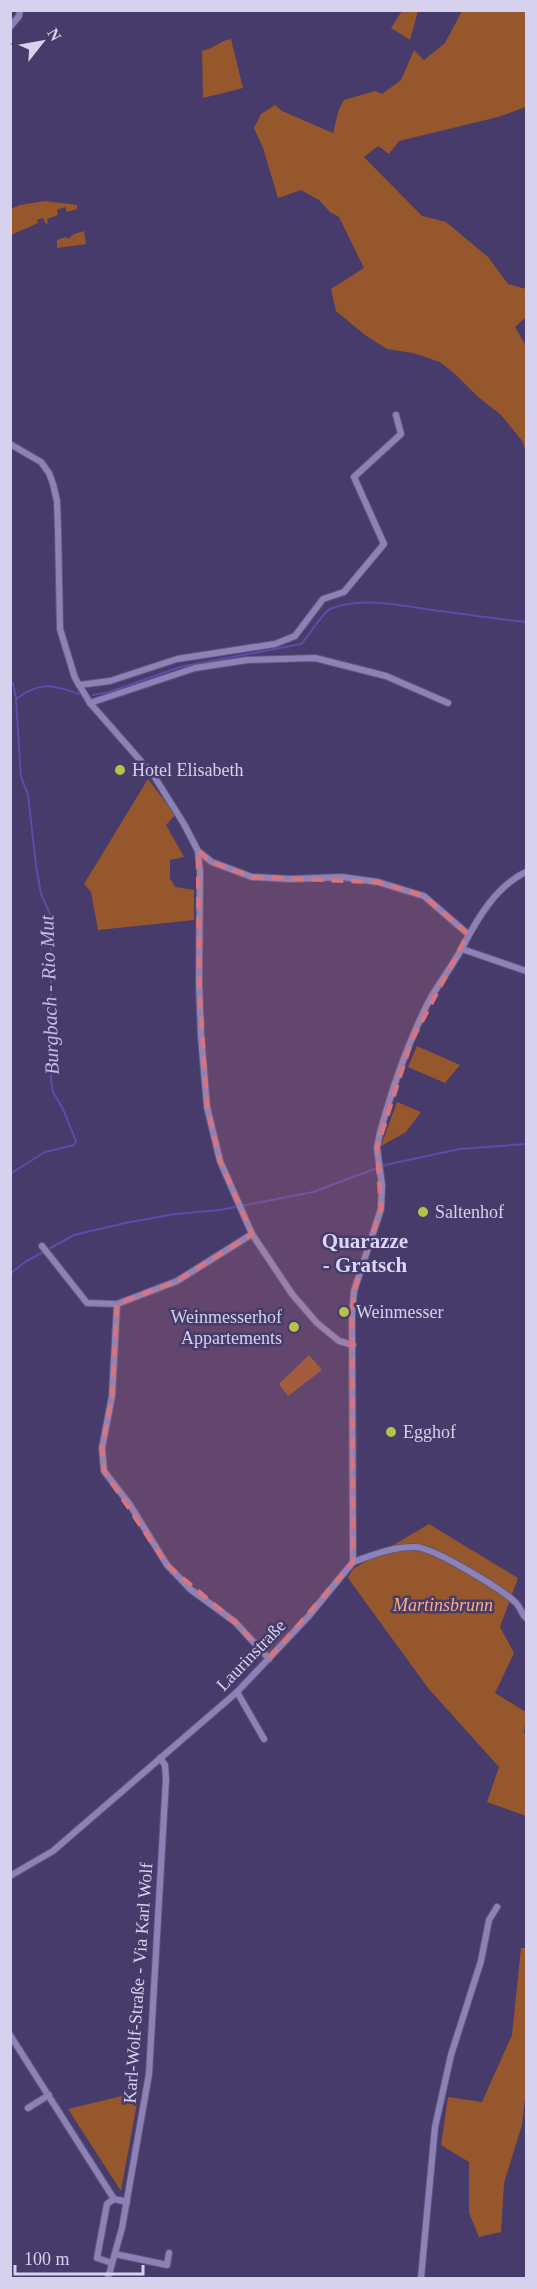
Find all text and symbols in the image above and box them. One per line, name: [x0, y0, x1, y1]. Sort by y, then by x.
north arrow: [12, 12, 72, 72]
text: N: [44, 25, 65, 44]
place label: Hotel Elisabeth: [132, 760, 243, 780]
marker: Hotel Elisabeth: [113, 763, 127, 777]
water label: Burgbach - Rio Mut: [35, 914, 64, 1075]
place label: Saltenhof: [435, 1202, 504, 1222]
marker: Saltenhof: [416, 1205, 430, 1219]
district label: Quarazze - Gratsch: [322, 1229, 408, 1277]
place label: Weinmesser: [356, 1302, 444, 1322]
marker: Weinmesser: [337, 1305, 351, 1319]
place label: Weinmesserhof Appartements: [170, 1307, 282, 1348]
marker: Weinmesserhof Appartements: [287, 1320, 301, 1334]
place label: Egghof: [403, 1422, 456, 1442]
marker: Egghof: [384, 1425, 398, 1439]
park label: Martinsbrunn: [392, 1595, 493, 1615]
street label: Laurinstraße: [212, 1615, 290, 1695]
street label: Karl-Wolf-Straße - Via Karl Wolf: [120, 1862, 156, 2104]
scale bar: [15, 2238, 142, 2276]
text: 100 m: [24, 2249, 70, 2269]

